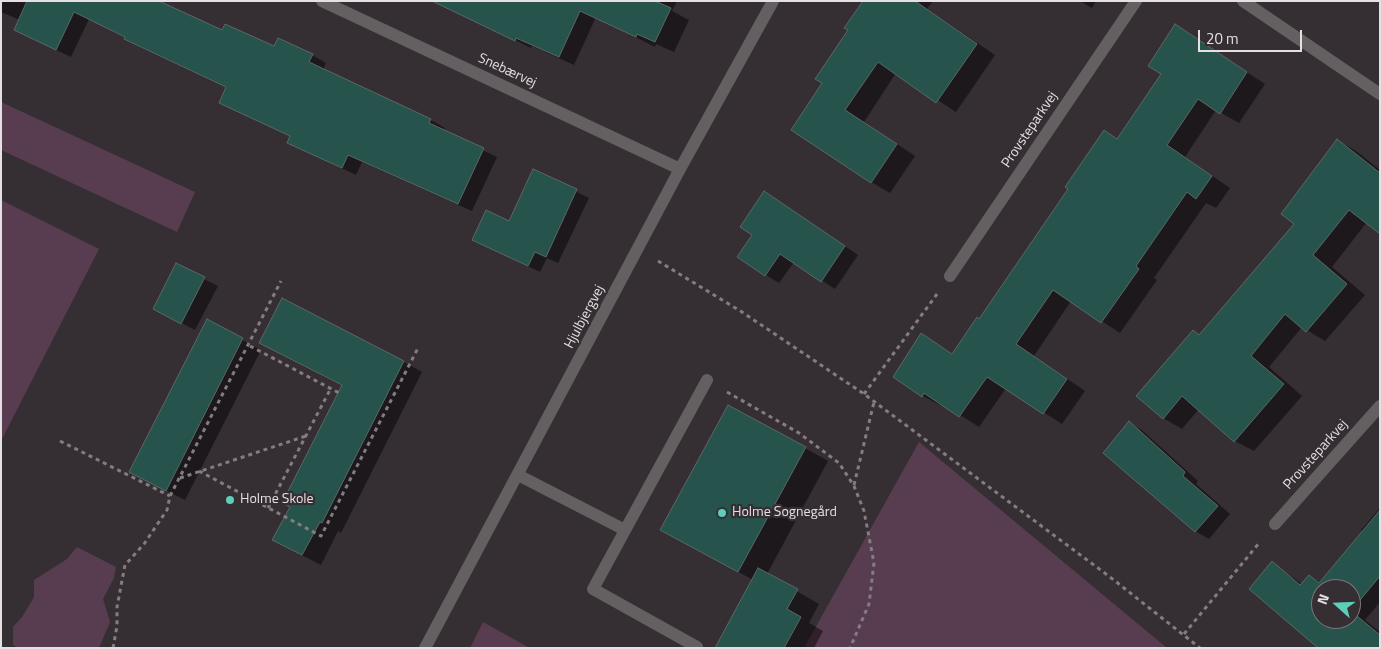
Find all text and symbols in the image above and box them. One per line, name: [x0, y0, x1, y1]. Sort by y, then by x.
scale bar: [1201, 20, 1305, 52]
text: 20 m: [1206, 27, 1239, 50]
street label: Snebærvej: [475, 50, 539, 92]
street label: Provsteparkvej: [998, 89, 1062, 171]
street label: Hjulbjergvej: [561, 282, 609, 352]
street label: Provsteparkvej: [1280, 417, 1352, 493]
place label: Holme Skole: [240, 492, 314, 508]
marker: Holme Skole: [224, 494, 236, 506]
place label: Holme Sognegård: [732, 505, 837, 521]
marker: Holme Sognegård: [716, 507, 728, 519]
north arrow: [1311, 579, 1361, 629]
text: N: [1311, 591, 1334, 607]

